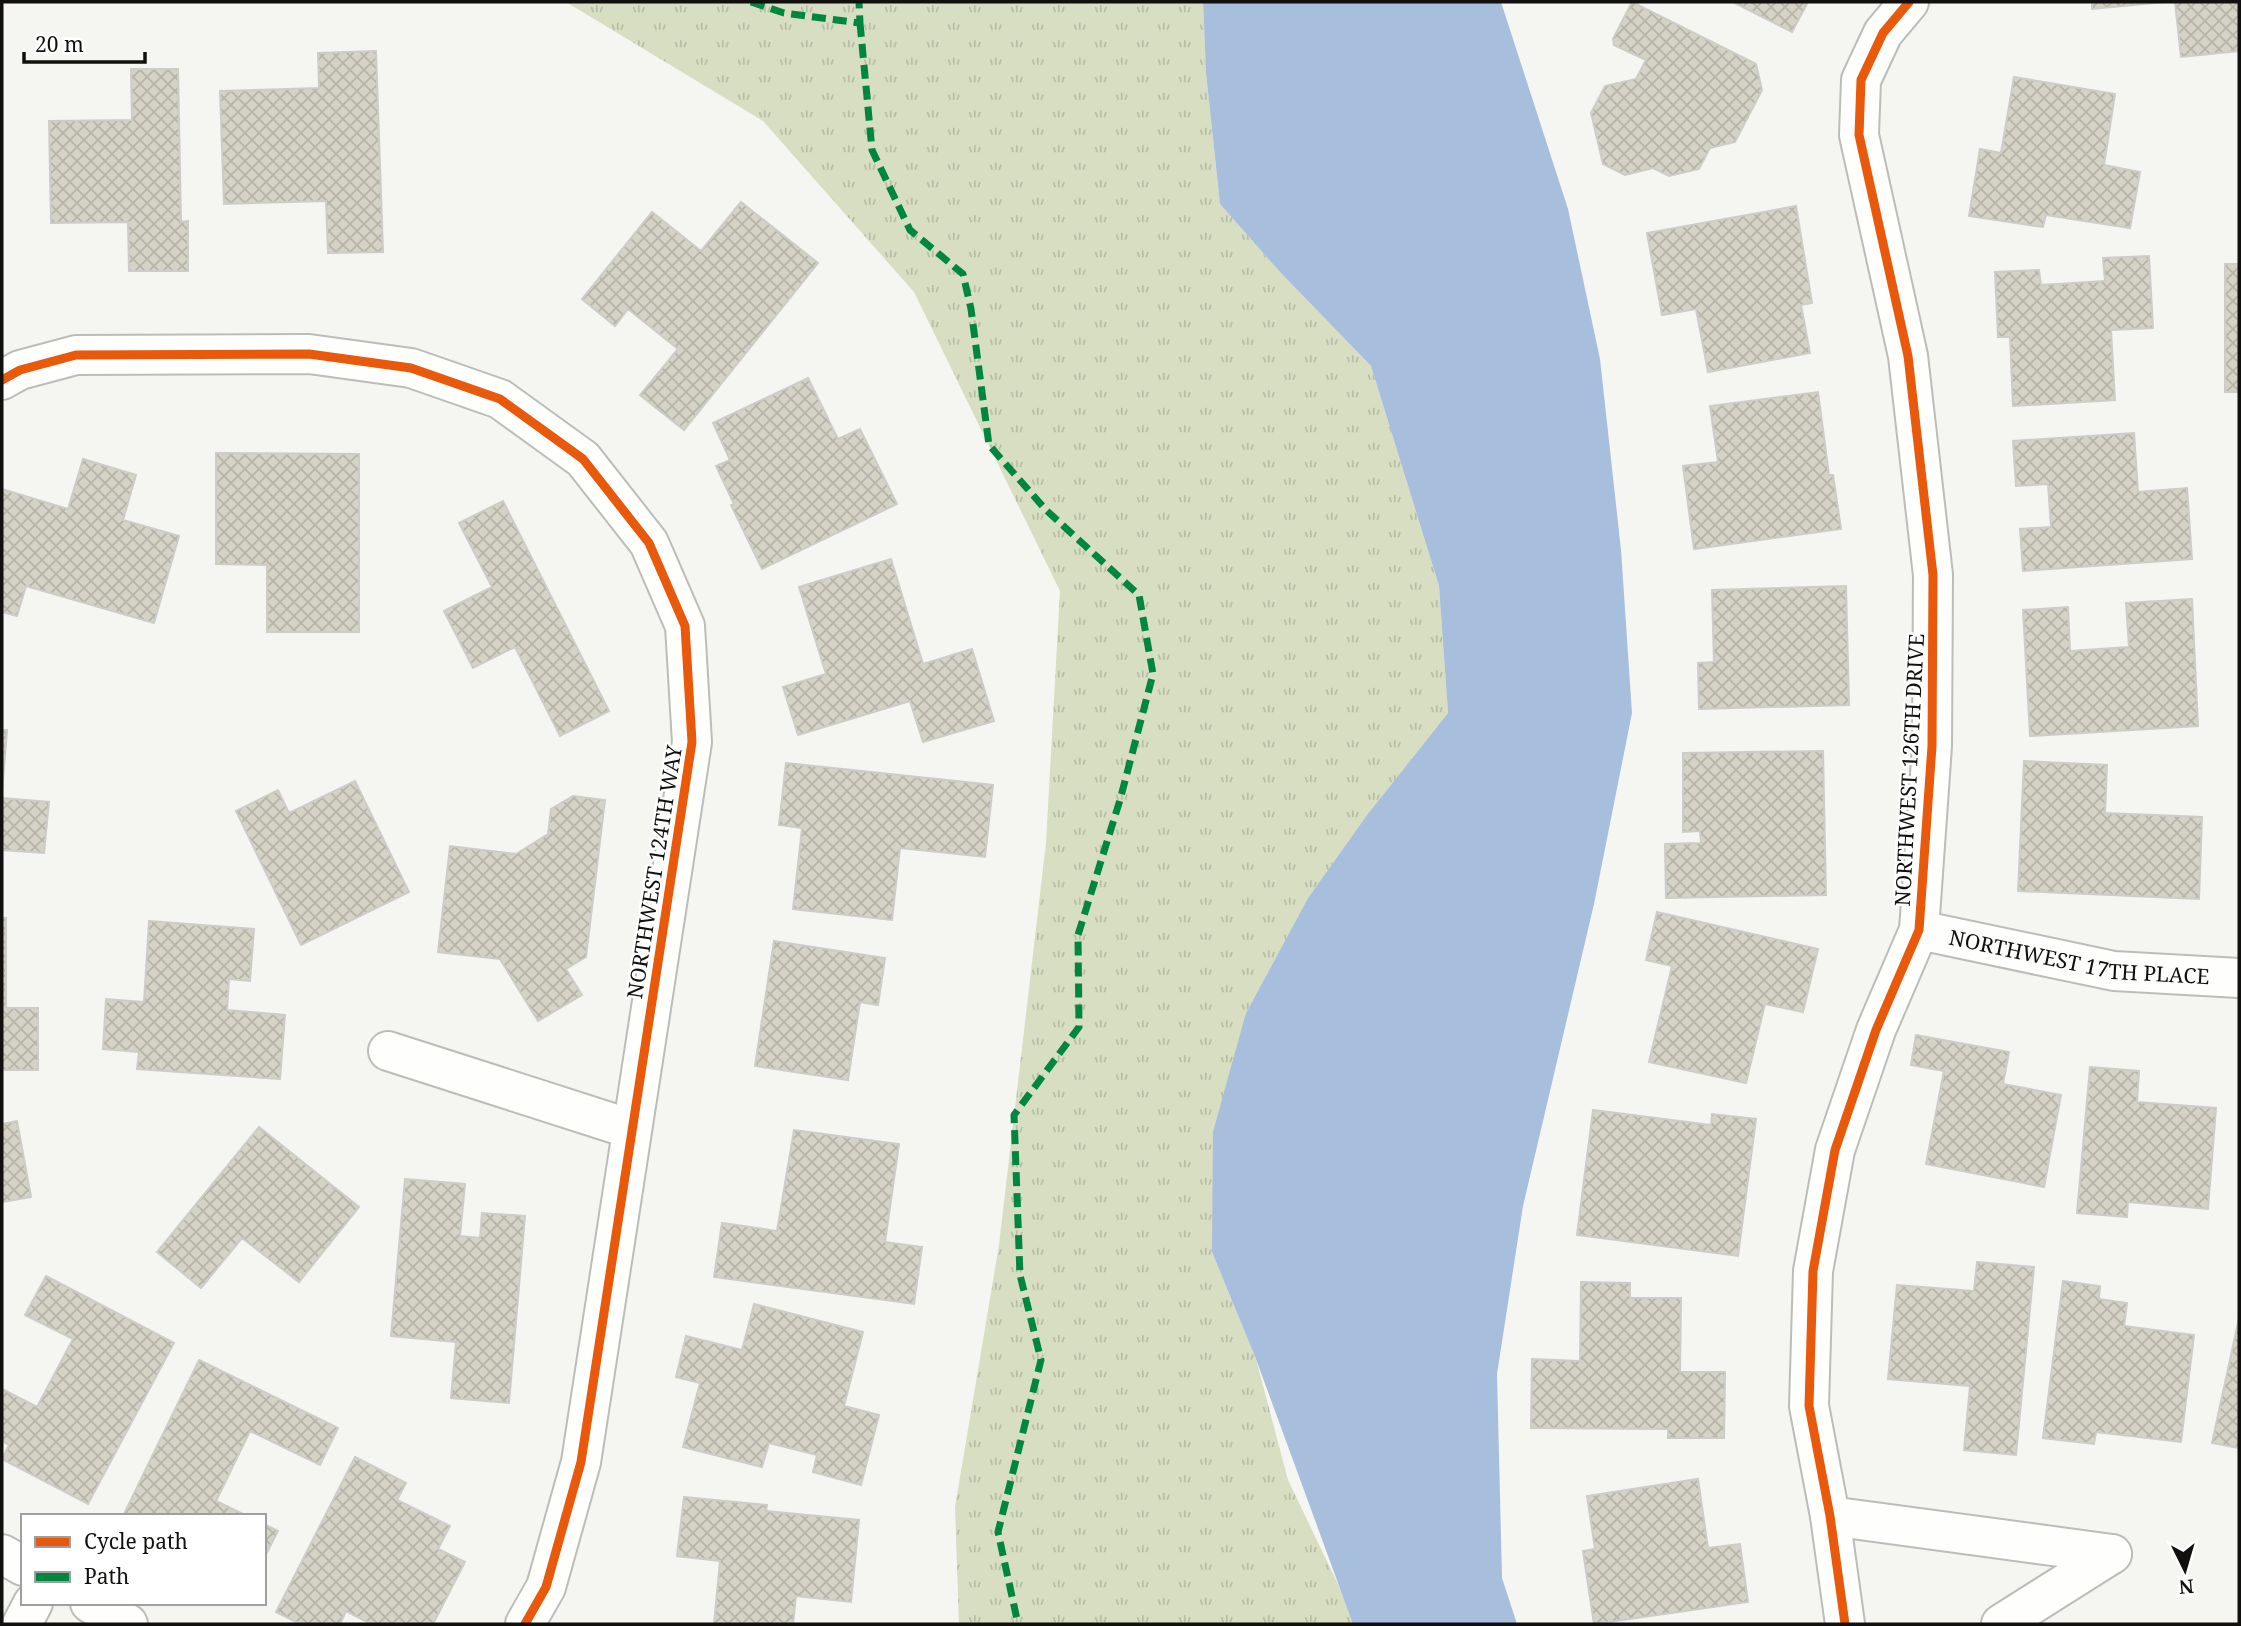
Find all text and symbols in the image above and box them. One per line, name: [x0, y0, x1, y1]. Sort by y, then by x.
scale bar: [24, 21, 145, 65]
text: 20 m: [35, 30, 84, 58]
street label: NORTHWEST 126TH DRIVE: [1888, 633, 1930, 907]
street label: NORTHWEST 124TH WAY: [620, 742, 688, 1001]
street label: NORTHWEST 17TH PLACE: [1947, 923, 2210, 990]
legend: [21, 1514, 266, 1605]
text: Cycle path: [84, 1527, 188, 1555]
north arrow: [2150, 1535, 2220, 1605]
text: Path: [84, 1562, 129, 1590]
text: N: [2178, 1573, 2195, 1601]

